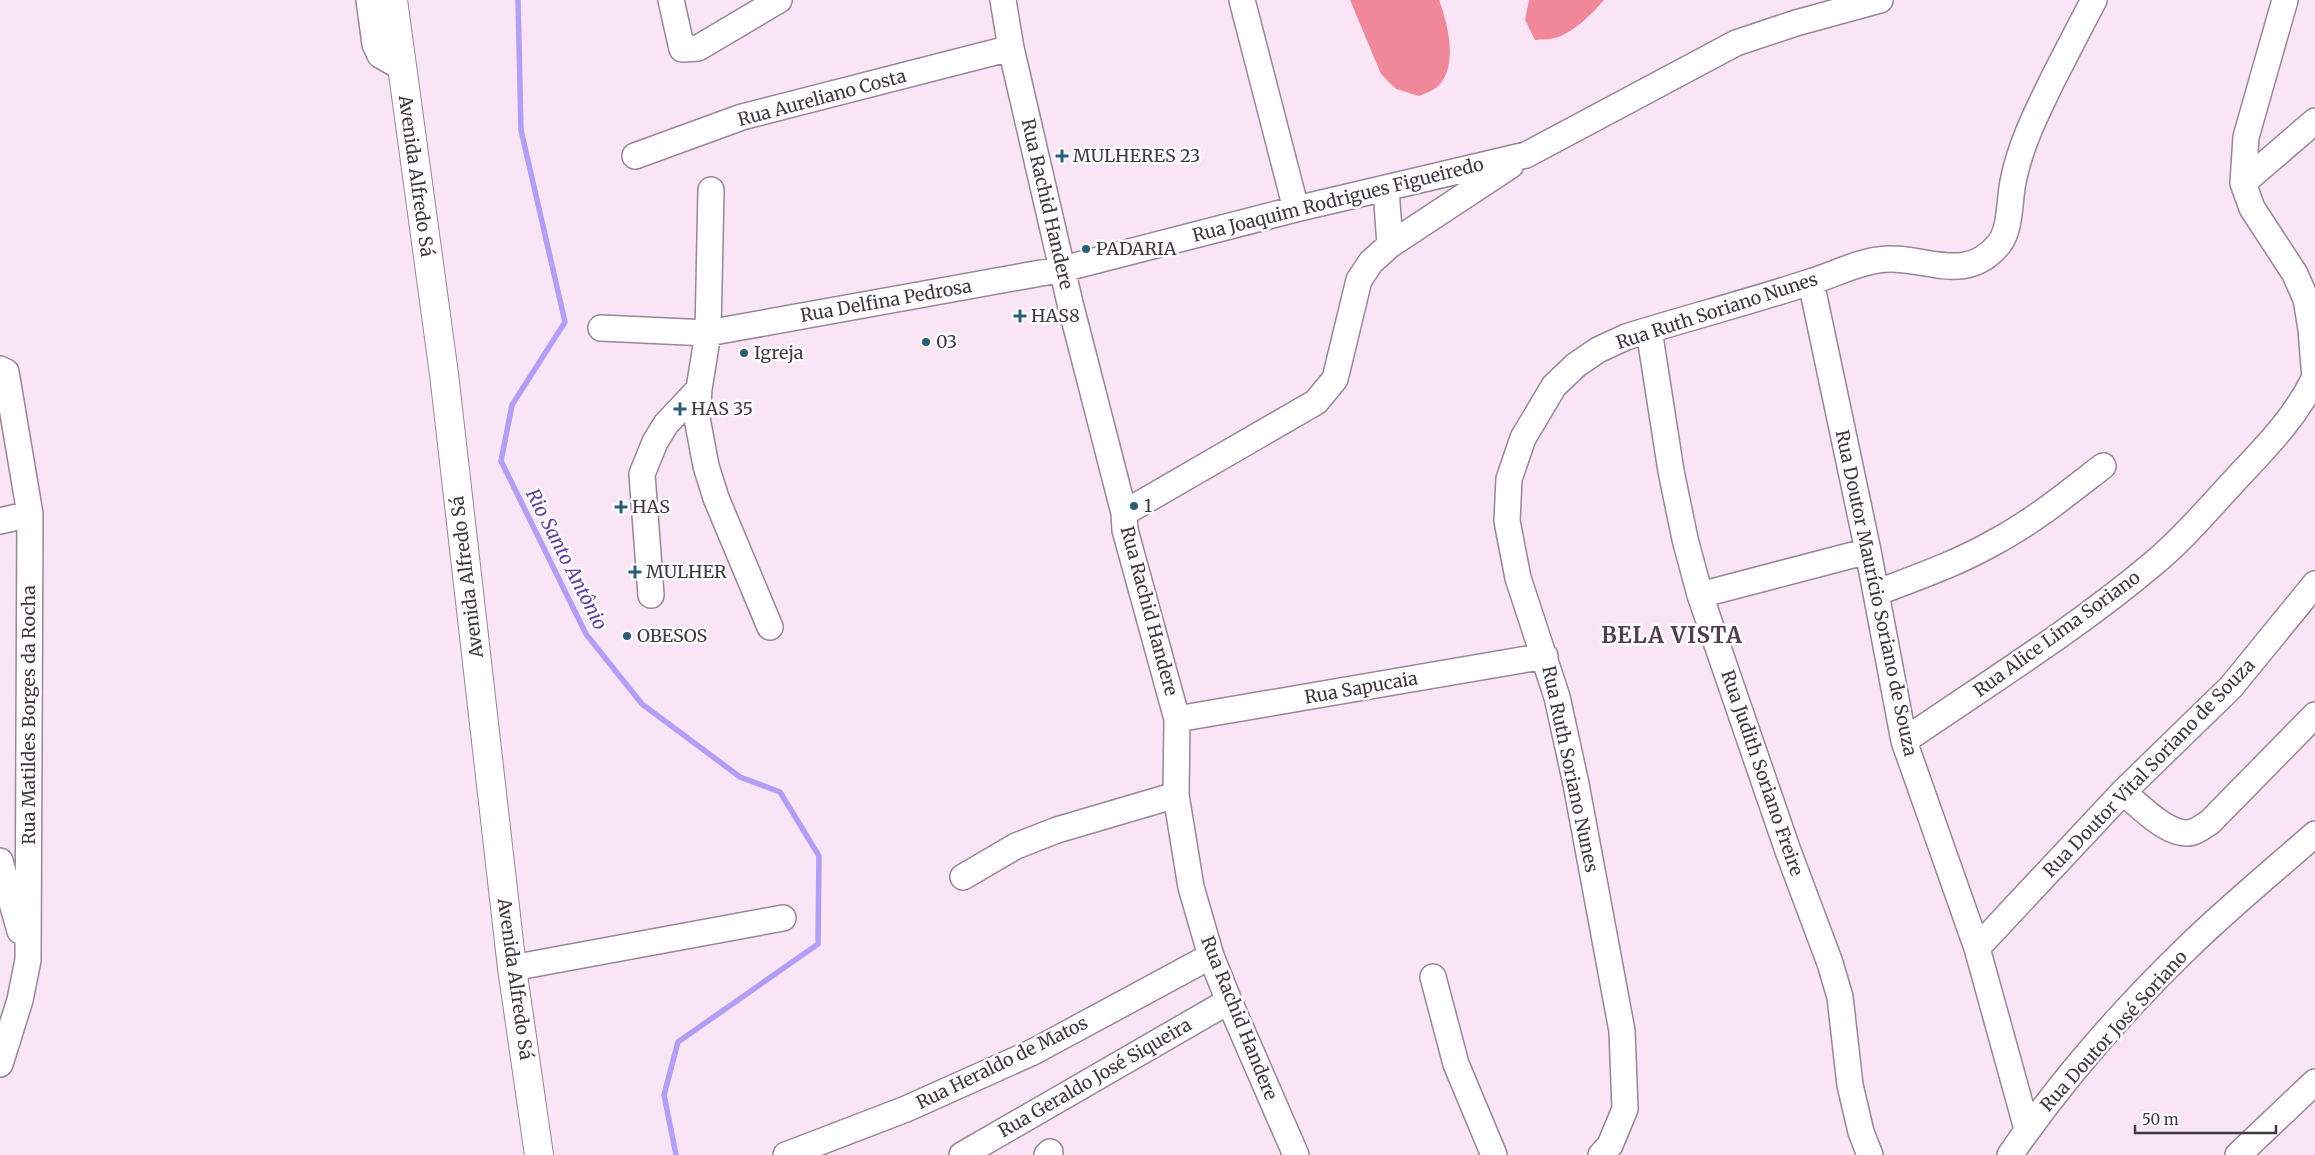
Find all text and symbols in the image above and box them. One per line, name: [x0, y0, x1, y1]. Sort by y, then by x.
street label: Rua Aureliano Costa: [735, 64, 909, 131]
street label: Avenida Alfredo Sá: [394, 93, 439, 258]
street label: Rua Rachid Handere: [1017, 116, 1078, 292]
place label: MULHERES 23: [1073, 144, 1200, 167]
marker: MULHERES 23: [1055, 149, 1069, 163]
street label: Rua Joaquim Rodrigues Figueiredo: [1190, 152, 1486, 247]
place label: PADARIA: [1096, 237, 1177, 260]
marker: PADARIA: [1080, 243, 1092, 255]
street label: Rua Ruth Soriano Nunes: [1613, 267, 1821, 354]
street label: Rua Delfina Pedrosa: [798, 274, 974, 327]
place label: HAS8: [1031, 304, 1080, 327]
marker: HAS8: [1013, 309, 1027, 323]
place label: 03: [936, 330, 957, 353]
marker: 03: [920, 336, 932, 348]
place label: Igreja: [754, 341, 804, 364]
marker: Igreja: [738, 347, 750, 359]
place label: HAS 35: [691, 397, 753, 420]
marker: HAS 35: [673, 402, 687, 416]
street label: Rua Doutor Maurício Soriano de Souza: [1831, 428, 1922, 758]
water label: Rio Santo Antônio: [521, 484, 613, 634]
place label: 1: [1144, 494, 1152, 517]
street label: Avenida Alfredo Sá: [445, 495, 488, 660]
place label: HAS: [632, 495, 670, 518]
marker: HAS: [614, 500, 628, 514]
marker: 1: [1128, 500, 1140, 512]
street label: Rua Rachid Handere: [1116, 524, 1183, 698]
place label: MULHER: [646, 560, 727, 583]
marker: MULHER: [628, 565, 642, 579]
street label: Rua Alice Lima Soriano: [1969, 565, 2145, 702]
street label: Rua Matildes Borges da Rocha: [17, 585, 40, 845]
district label: BELA VISTA: [1601, 621, 1743, 649]
place label: OBESOS: [637, 624, 708, 647]
marker: OBESOS: [621, 630, 633, 642]
street label: Rua Doutor Vital Soriano de Souza: [2038, 653, 2260, 882]
street label: Rua Ruth Soriano Nunes: [1537, 663, 1604, 874]
street label: Rua Sapucaia: [1303, 666, 1420, 709]
street label: Rua Judith Soriano Freire: [1716, 667, 1809, 879]
street label: Avenida Alfredo Sá: [493, 896, 538, 1061]
street label: Rua Rachid Handere: [1196, 933, 1283, 1103]
street label: Rua Doutor José Soriano: [2035, 945, 2192, 1116]
street label: Rua Heraldo de Matos: [912, 1011, 1091, 1114]
street label: Rua Geraldo José Siqueira: [994, 1013, 1196, 1142]
scale bar: [2135, 1102, 2276, 1134]
text: 50 m: [2142, 1110, 2179, 1129]

